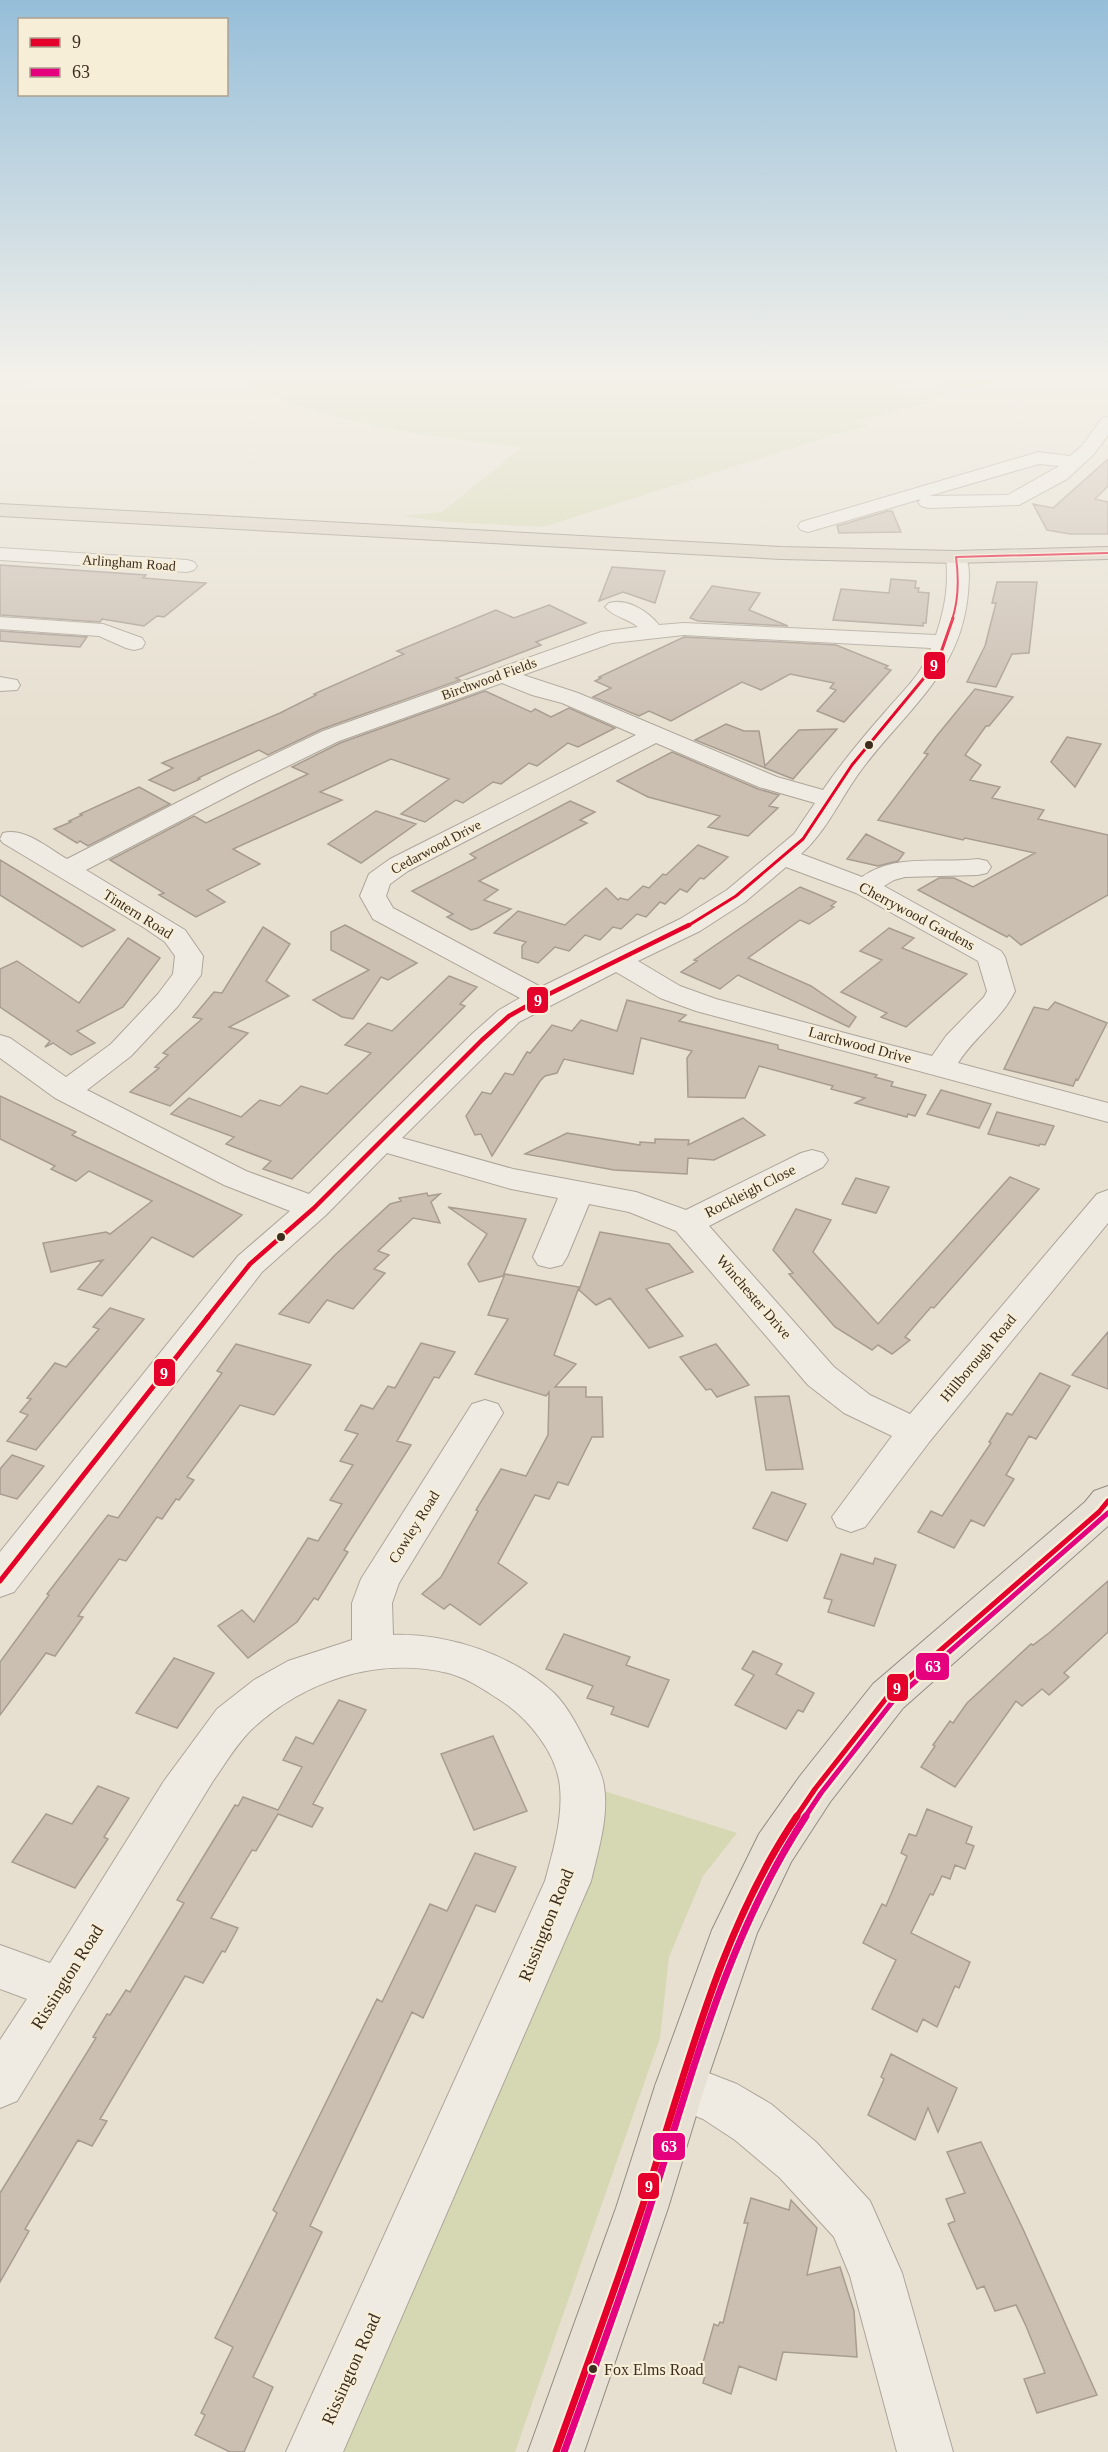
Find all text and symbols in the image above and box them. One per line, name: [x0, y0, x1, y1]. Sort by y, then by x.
legend: [18, 18, 228, 96]
text: 9: [72, 32, 81, 52]
text: 63: [72, 62, 90, 82]
street label: Arlingham Road: [82, 552, 176, 574]
line badge: 9: [923, 651, 946, 680]
street label: Birchwood Fields: [439, 655, 539, 703]
text: 9: [930, 657, 938, 674]
unlabelled marker: [863, 739, 875, 751]
street label: Cedarwood Drive: [388, 817, 484, 877]
street label: Cherrywood Gardens: [856, 879, 978, 953]
street label: Tintern Road: [100, 886, 176, 942]
line badge: 9: [526, 986, 549, 1014]
text: 9: [534, 992, 542, 1009]
street label: Larchwood Drive: [807, 1024, 914, 1067]
street label: Rockleigh Close: [702, 1161, 798, 1221]
unlabelled marker: [275, 1231, 287, 1243]
street label: Winchester Drive: [713, 1252, 795, 1342]
street label: Hillborough Road: [937, 1311, 1019, 1405]
line badge: 9: [153, 1358, 176, 1387]
text: 9: [160, 1365, 168, 1382]
street label: Cowley Road: [385, 1488, 443, 1566]
line badge: 63: [915, 1652, 950, 1681]
text: 63: [925, 1658, 941, 1675]
line badge: 9: [886, 1673, 909, 1702]
text: 9: [893, 1680, 901, 1697]
street label: Rissington Road: [514, 1866, 578, 1984]
street label: Rissington Road: [27, 1921, 107, 2033]
line badge: 63: [652, 2132, 686, 2161]
text: 63: [661, 2138, 677, 2155]
line badge: 9: [637, 2172, 660, 2200]
text: 9: [645, 2178, 653, 2195]
street label: Rissington Road: [318, 2310, 384, 2428]
place label: Fox Elms Road: [604, 2361, 704, 2378]
marker: Fox Elms Road: [587, 2363, 599, 2375]

